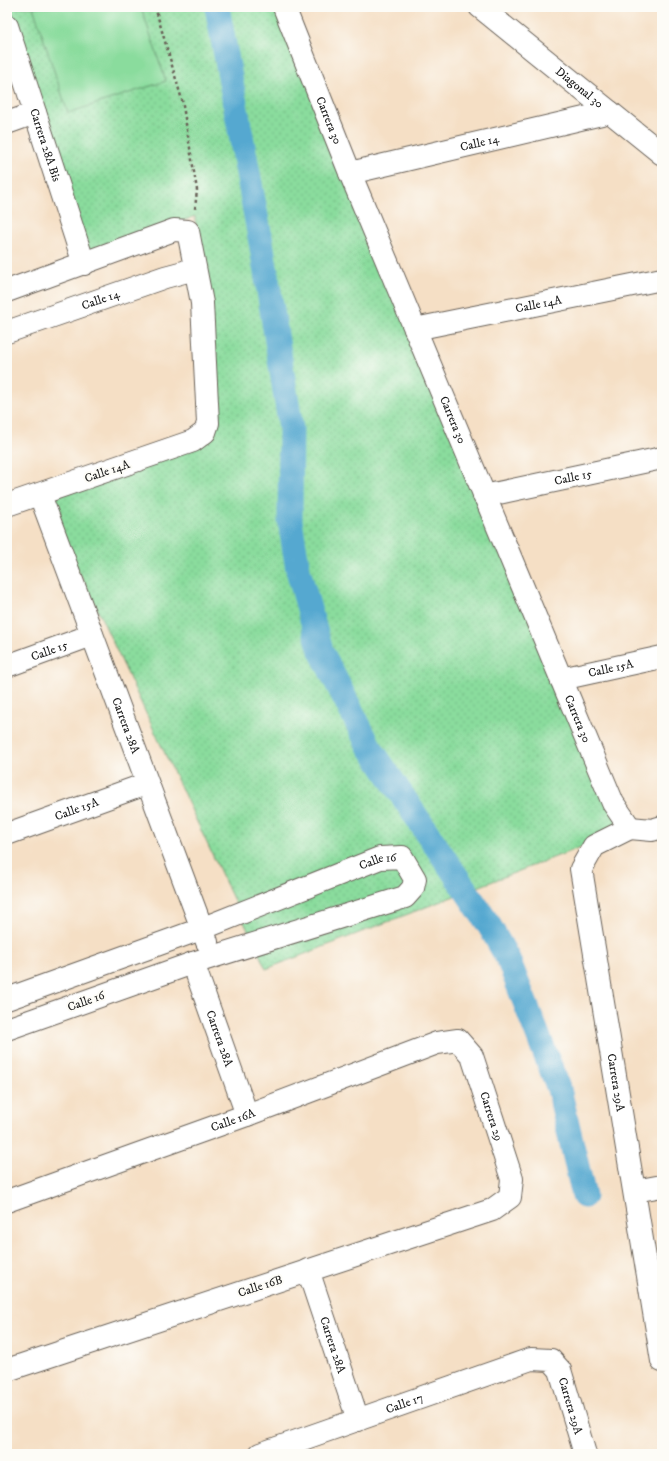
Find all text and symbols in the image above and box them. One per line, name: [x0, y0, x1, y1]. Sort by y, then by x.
street label: Diagonal 30: [552, 64, 606, 112]
street label: Carrera 30: [312, 94, 345, 147]
street label: Carrera 28A Bis: [26, 107, 64, 184]
street label: Calle 14: [459, 131, 501, 155]
street label: Calle 14: [80, 286, 123, 313]
street label: Calle 14A: [514, 292, 563, 316]
street label: Carrera 30: [436, 394, 469, 446]
street label: Calle 14A: [83, 457, 132, 486]
street label: Calle 15: [553, 466, 593, 489]
street label: Calle 15: [29, 637, 70, 665]
street label: Calle 15A: [587, 656, 635, 681]
street label: Carrera 30: [561, 693, 594, 745]
street label: Carrera 28A: [108, 695, 143, 756]
street label: Calle 15A: [53, 794, 101, 824]
street label: Calle 16: [357, 850, 398, 874]
street label: Calle 16: [66, 988, 107, 1015]
street label: Carrera 28A: [202, 1008, 236, 1069]
street label: Carrera 29A: [603, 1052, 628, 1113]
street label: Carrera 29: [476, 1090, 506, 1143]
street label: Calle 16A: [209, 1105, 258, 1135]
street label: Calle 16B: [236, 1272, 284, 1301]
street label: Carrera 28A: [316, 1315, 349, 1376]
street label: Carrera 29A: [555, 1376, 586, 1437]
street label: Calle 17: [384, 1390, 425, 1417]

